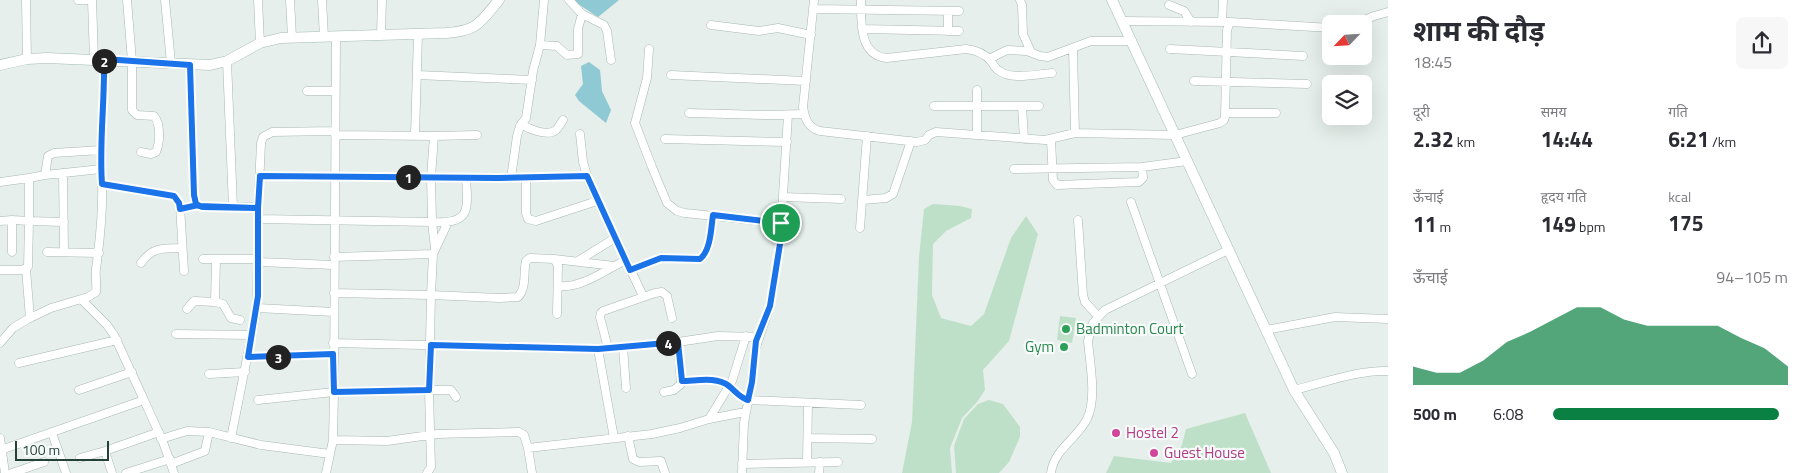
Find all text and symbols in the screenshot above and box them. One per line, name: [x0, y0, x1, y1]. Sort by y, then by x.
text: शाम की दौड़: [1413, 9, 1544, 52]
north arrow: [1322, 15, 1372, 65]
map controls: [1322, 15, 1372, 125]
button: share: [1736, 17, 1788, 69]
pin: 2: [92, 48, 116, 74]
text: 18:45: [1413, 50, 1452, 74]
text: 2: [101, 51, 108, 72]
button: layers: [1322, 75, 1372, 125]
text: दूरी: [1413, 101, 1430, 122]
text: समय: [1541, 101, 1567, 122]
text: गति: [1668, 101, 1688, 122]
text: 2.32: [1413, 123, 1454, 155]
text: 14:44: [1541, 123, 1593, 155]
text: 6:21: [1668, 123, 1709, 155]
text: km: [1454, 131, 1475, 152]
text: /km: [1709, 131, 1736, 152]
pin: 1: [396, 164, 420, 190]
text: 1: [405, 167, 412, 188]
text: ऊँचाई: [1413, 186, 1443, 207]
text: हृदय गति: [1541, 186, 1586, 207]
text: kcal: [1668, 186, 1691, 207]
pin: [760, 202, 802, 244]
text: 175: [1668, 207, 1704, 239]
text: 11: [1413, 208, 1437, 240]
text: 149: [1541, 208, 1576, 240]
icon: arrive: [767, 209, 795, 237]
text: m: [1437, 216, 1451, 237]
text: bpm: [1576, 216, 1605, 237]
text: ऊँचाई: [1413, 265, 1448, 289]
text: 94–105 m: [1716, 265, 1788, 289]
place label: Badminton Court: [1076, 317, 1184, 340]
marker: Badminton Court: [1060, 323, 1072, 335]
pin: 4: [656, 330, 680, 356]
text: 4: [665, 333, 672, 354]
place label: Gym: [1025, 335, 1054, 358]
marker: Gym: [1058, 341, 1070, 353]
pin: 3: [266, 344, 290, 370]
text: 3: [275, 347, 282, 368]
text: 500 m: [1413, 402, 1457, 426]
text: 6:08: [1493, 402, 1523, 426]
place label: Hostel 2: [1126, 421, 1179, 444]
marker: Hostel 2: [1110, 427, 1122, 439]
scale bar: [15, 438, 109, 461]
text: 100 m: [22, 439, 60, 460]
place label: Guest House: [1164, 441, 1245, 464]
marker: Guest House: [1148, 447, 1160, 459]

